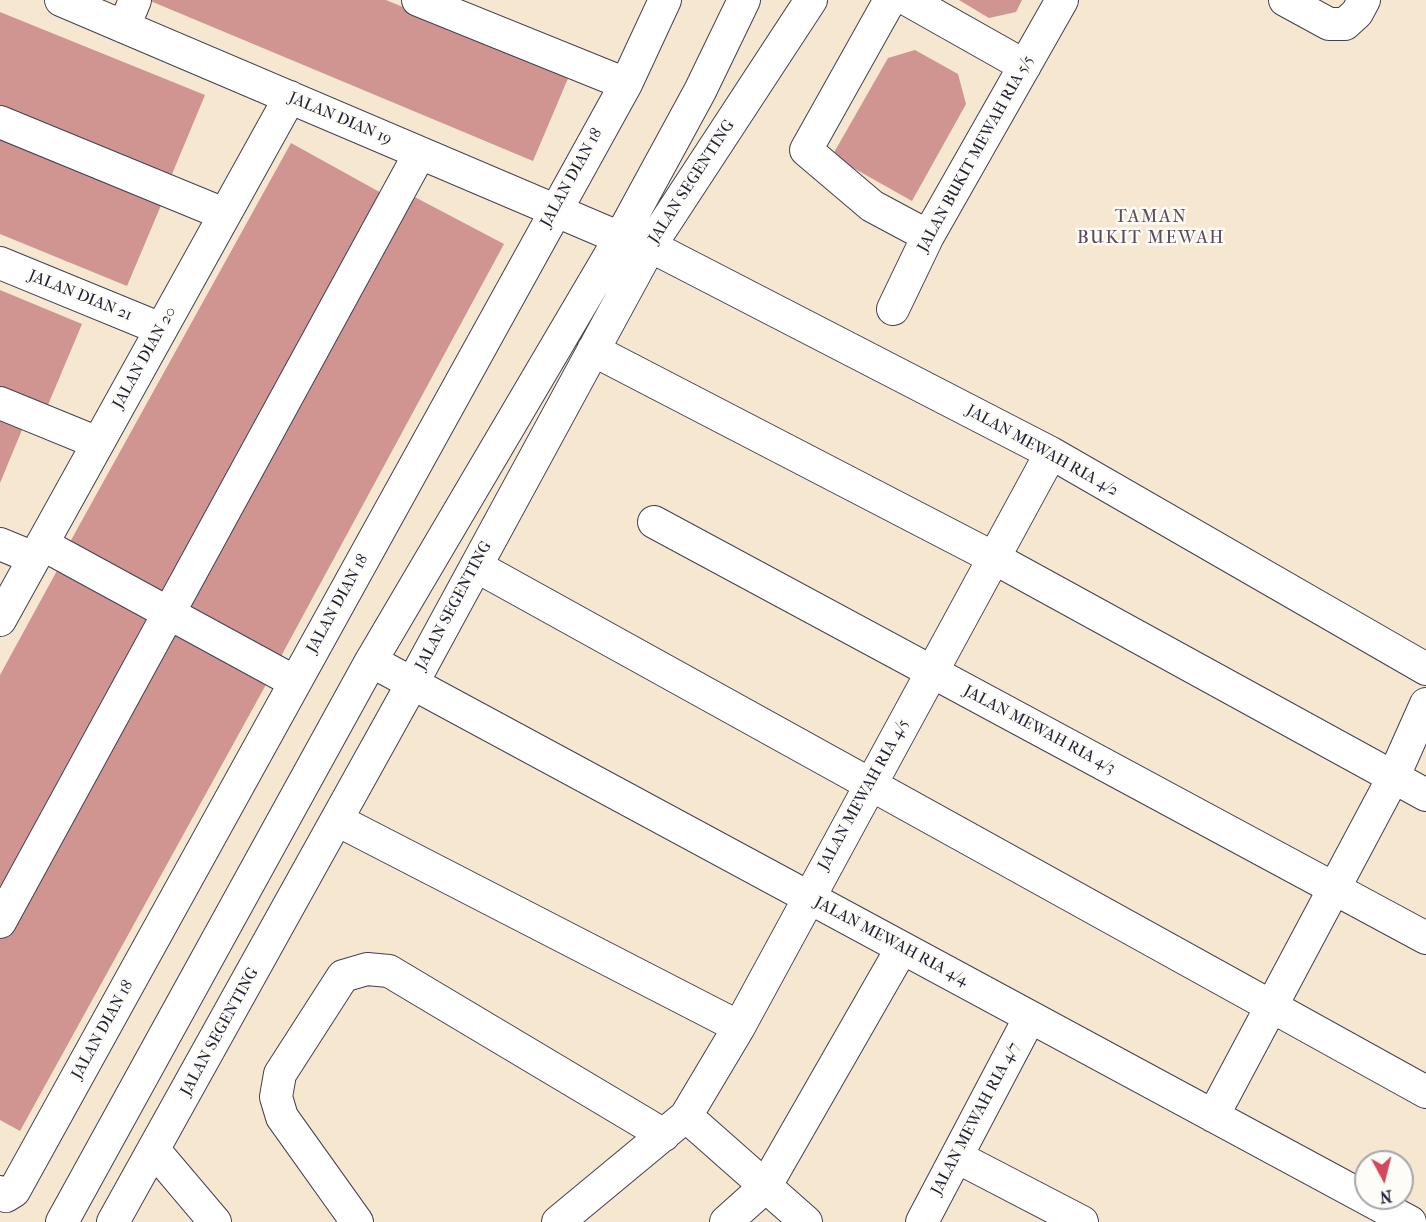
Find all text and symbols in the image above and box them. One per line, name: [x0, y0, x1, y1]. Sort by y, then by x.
street label: JALAN BUKIT MEWAH RIA 5/5: [914, 52, 1038, 256]
street label: JALAN DIAN 19: [285, 89, 395, 149]
street label: JALAN SEGENTING: [645, 117, 739, 247]
street label: JALAN DIAN 18: [537, 125, 607, 231]
district label: TAMAN BUKIT MEWAH: [1077, 207, 1225, 250]
street label: JALAN DIAN 21: [25, 266, 135, 326]
street label: JALAN DIAN 20: [109, 304, 181, 412]
street label: JALAN MEWAH RIA 4/2: [963, 401, 1121, 501]
street label: JALAN SEGENTING: [412, 538, 496, 674]
street label: JALAN DIAN 18: [303, 551, 373, 657]
street label: JALAN MEWAH RIA 4/3: [960, 682, 1118, 778]
street label: JALAN MEWAH RIA 4/5: [815, 716, 913, 874]
street label: JALAN MEWAH RIA 4/4: [811, 893, 971, 991]
street label: JALAN SEGENTING: [177, 965, 263, 1099]
street label: JALAN DIAN 18: [68, 977, 138, 1083]
street label: JALAN MEWAH RIA 4/7: [928, 1039, 1024, 1199]
north arrow: [1354, 1150, 1414, 1210]
text: N: [1379, 1186, 1393, 1207]

